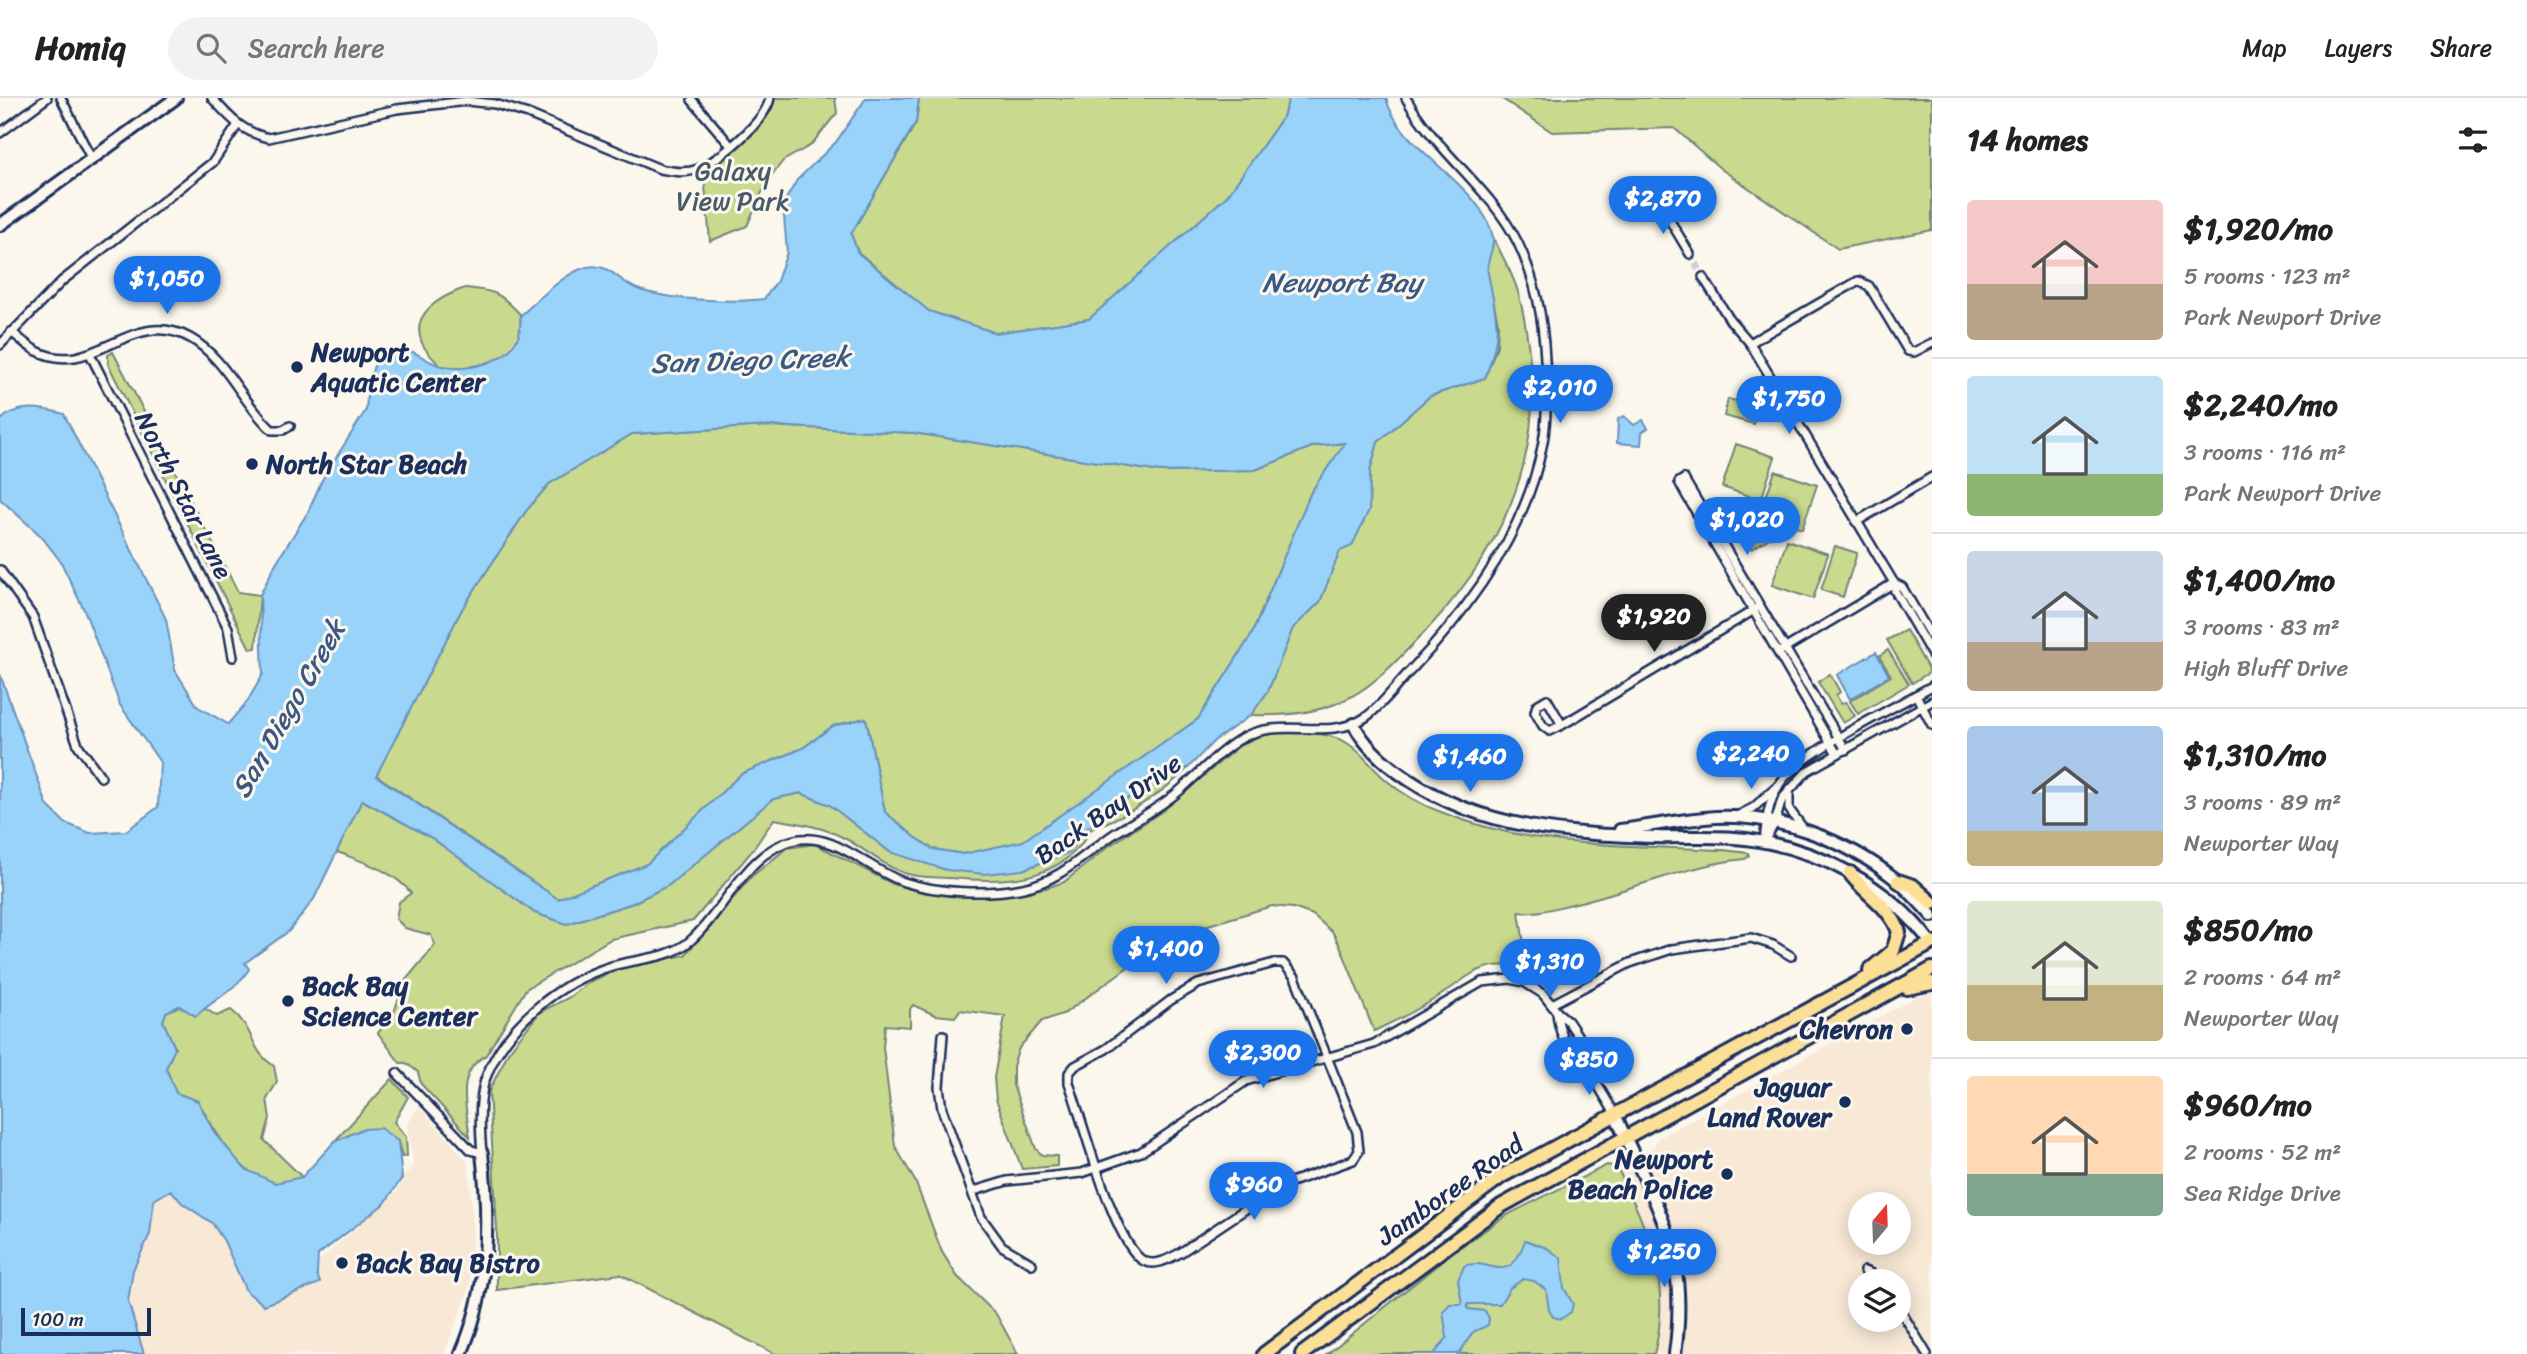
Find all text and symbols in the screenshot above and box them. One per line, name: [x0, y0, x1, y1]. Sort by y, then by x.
search box: [168, 17, 658, 80]
text: Homiq: [35, 19, 126, 77]
text: Search here: [248, 25, 385, 71]
text: Map: [2242, 27, 2287, 69]
text: Layers: [2325, 27, 2392, 69]
text: Share: [2430, 27, 2492, 69]
icon: search: [192, 29, 230, 67]
text: 14 homes: [1967, 113, 2088, 167]
icon: filters: [2454, 121, 2492, 159]
park label: Galaxy View Park: [676, 148, 790, 224]
pin: $2,870: [1606, 176, 1720, 236]
text: $2,870: [1625, 178, 1701, 219]
text: $1,920/mo: [2184, 202, 2333, 256]
icon: home: [2023, 228, 2107, 312]
pin: $1,050: [110, 256, 224, 316]
text: 5 rooms · 123 m²: [2184, 256, 2351, 297]
text: $1,050: [130, 258, 204, 299]
water label: Newport Bay: [1262, 258, 1425, 307]
text: Park Newport Drive: [2184, 297, 2381, 338]
place label: Newport Aquatic Center: [310, 329, 487, 405]
water label: San Diego Creek: [650, 332, 853, 388]
marker: Newport Aquatic Center: [289, 359, 305, 375]
pin: $2,010: [1503, 366, 1617, 425]
text: $2,010: [1523, 367, 1597, 408]
pin: $1,750: [1732, 376, 1846, 436]
text: $1,750: [1752, 378, 1826, 419]
text: $2,240/mo: [2184, 378, 2338, 432]
street label: North Star Lane: [122, 403, 246, 588]
icon: home: [2023, 404, 2107, 488]
text: 3 rooms · 116 m²: [2184, 432, 2346, 473]
place label: North Star Beach: [265, 441, 468, 487]
marker: North Star Beach: [244, 456, 260, 472]
text: Park Newport Drive: [2184, 473, 2381, 514]
pin: $1,020: [1690, 498, 1804, 557]
text: $1,020: [1710, 499, 1784, 540]
text: $1,400/mo: [2184, 553, 2335, 607]
icon: home: [2023, 579, 2107, 663]
pin: $1,920: [1597, 594, 1711, 654]
text: $1,920: [1617, 596, 1691, 637]
text: 3 rooms · 83 m²: [2184, 607, 2340, 648]
water label: San Diego Creek: [217, 608, 360, 807]
text: High Bluff Drive: [2184, 648, 2348, 689]
text: $1,310/mo: [2184, 728, 2327, 782]
pin: $2,240: [1694, 732, 1808, 791]
text: $2,240: [1712, 733, 1790, 774]
pin: $1,460: [1413, 734, 1527, 794]
text: $1,460: [1433, 736, 1507, 777]
street label: Back Bay Drive: [1025, 741, 1191, 877]
icon: home: [2023, 754, 2107, 838]
text: 3 rooms · 89 m²: [2184, 782, 2341, 823]
text: Newporter Way: [2184, 823, 2339, 864]
text: $850/mo: [2184, 903, 2313, 957]
pin: $1,400: [1109, 926, 1223, 986]
text: $1,400: [1129, 928, 1203, 969]
icon: home: [2023, 929, 2107, 1013]
pin: $1,310: [1493, 940, 1607, 999]
text: $1,310: [1516, 941, 1584, 982]
text: 2 rooms · 64 m²: [2184, 957, 2341, 998]
place label: Back Bay Science Center: [301, 963, 479, 1039]
marker: Back Bay Science Center: [280, 993, 296, 1009]
text: Newporter Way: [2184, 998, 2339, 1039]
place label: Chevron: [1799, 1006, 1893, 1052]
marker: Chevron: [1899, 1021, 1915, 1037]
pin: $2,300: [1206, 1030, 1320, 1090]
text: $2,300: [1225, 1032, 1301, 1073]
pin: $850: [1548, 1038, 1630, 1097]
text: $850: [1560, 1039, 1618, 1080]
place label: Jaguar Land Rover: [1707, 1064, 1833, 1140]
text: $960/mo: [2184, 1078, 2312, 1132]
marker: Jaguar Land Rover: [1837, 1094, 1853, 1110]
icon: home: [2023, 1104, 2107, 1188]
street label: Jamboree Road: [1366, 1121, 1535, 1259]
text: 2 rooms · 52 m²: [2184, 1132, 2341, 1173]
place label: Newport Beach Police: [1568, 1136, 1714, 1212]
pin: $960: [1213, 1162, 1295, 1222]
text: $960: [1225, 1164, 1283, 1205]
marker: Newport Beach Police: [1719, 1166, 1735, 1182]
text: Sea Ridge Drive: [2184, 1173, 2341, 1214]
north arrow: [1848, 1192, 1911, 1255]
map controls: [1848, 1192, 1911, 1332]
pin: $1,250: [1607, 1230, 1721, 1289]
text: $1,250: [1627, 1231, 1701, 1272]
place label: Back Bay Bistro: [356, 1240, 541, 1286]
marker: Back Bay Bistro: [334, 1255, 350, 1271]
button: layers: [1848, 1269, 1911, 1332]
text: 100 m: [32, 1303, 84, 1336]
scale bar: [21, 1305, 150, 1337]

